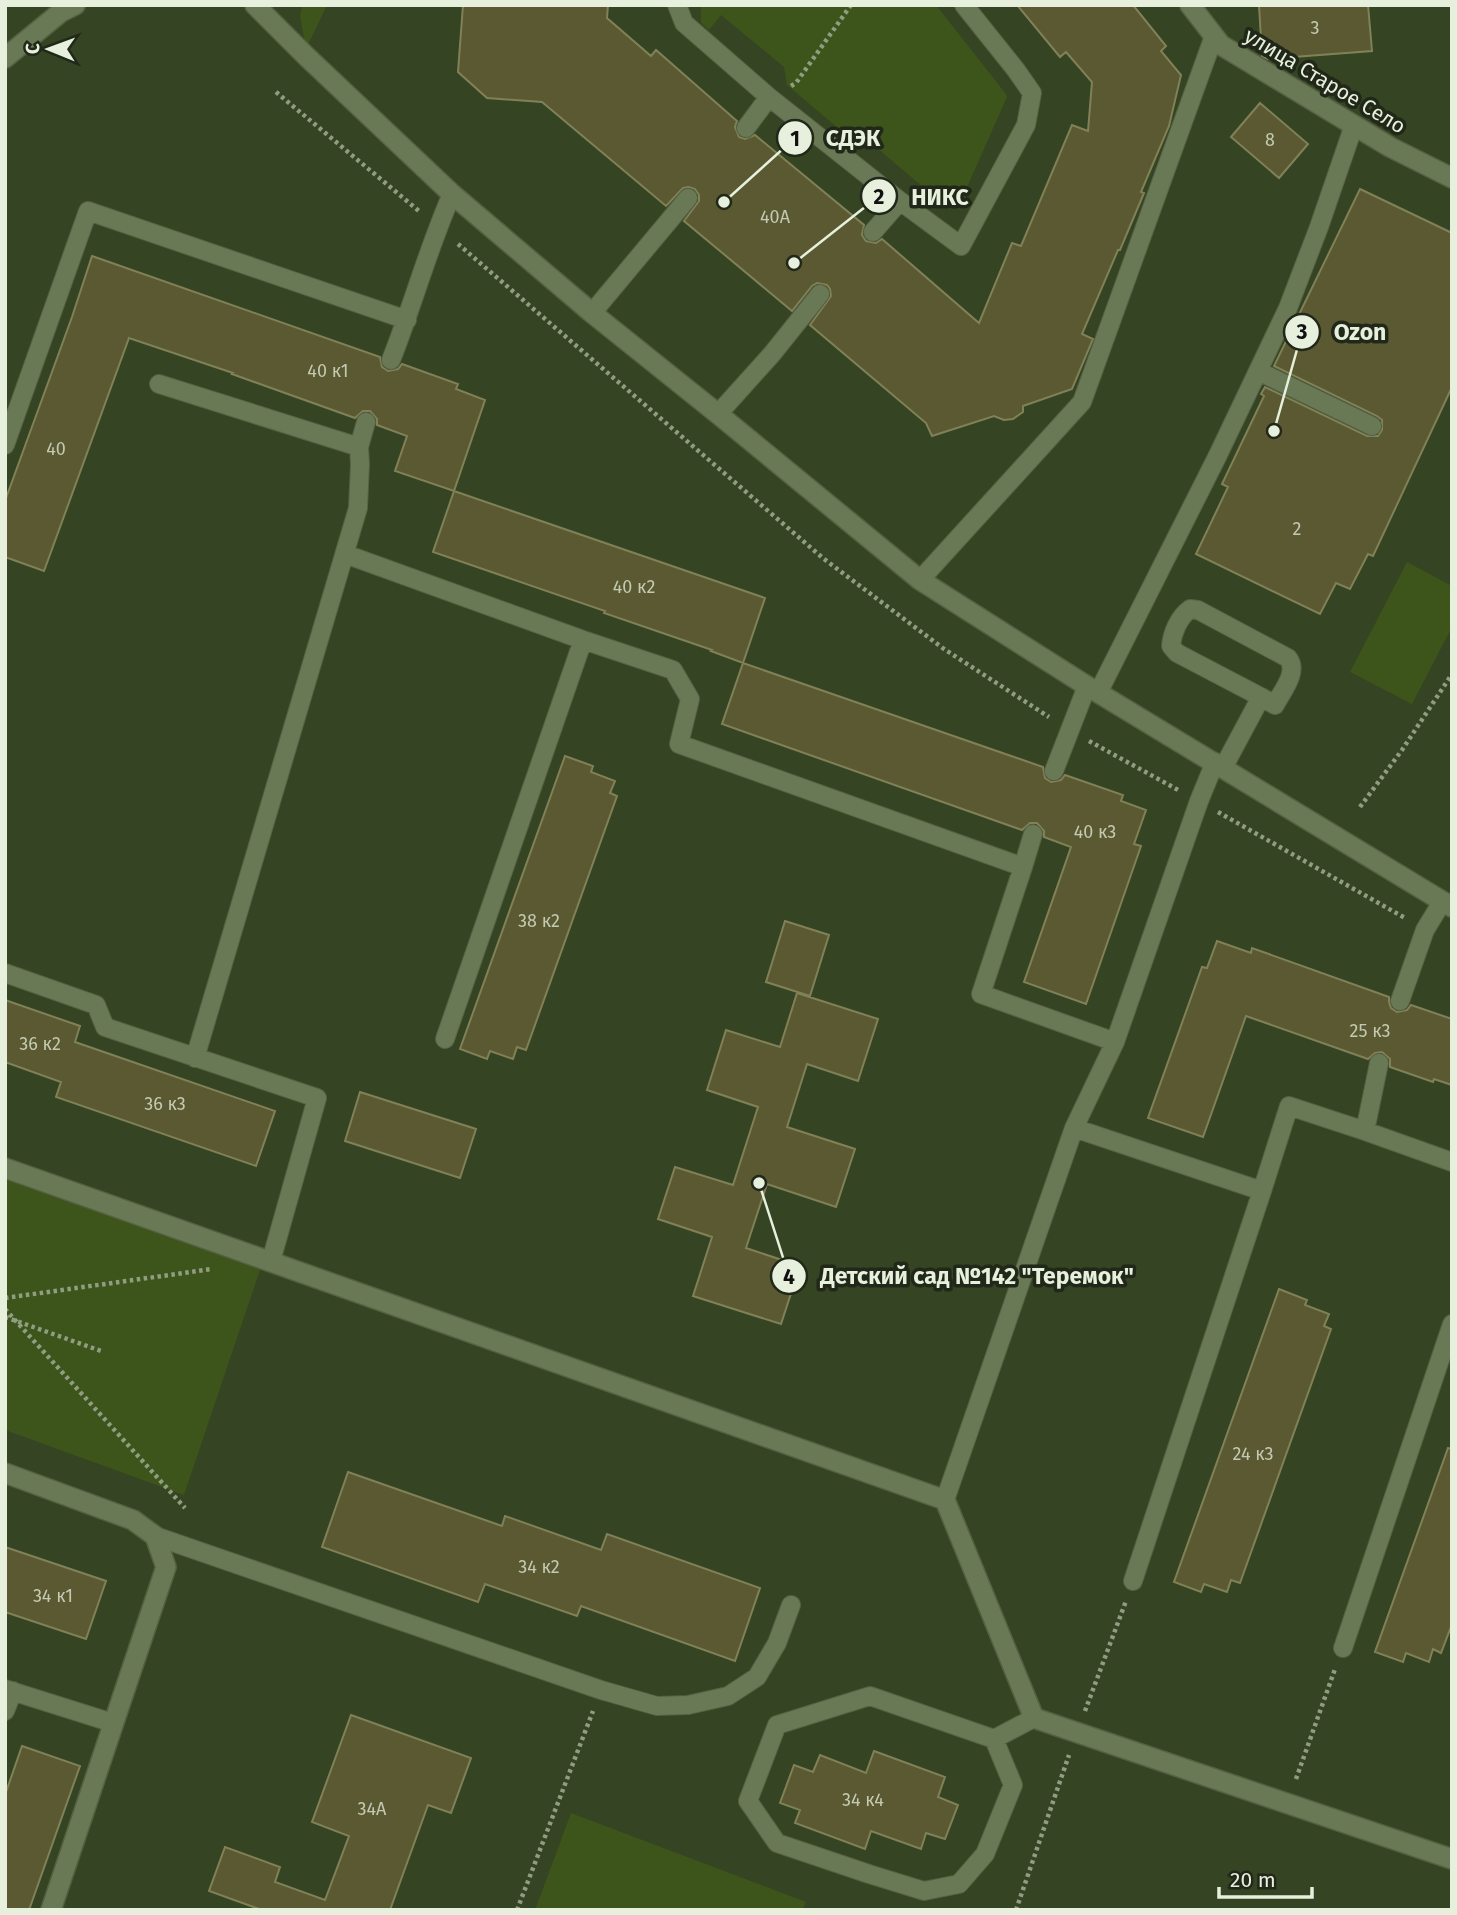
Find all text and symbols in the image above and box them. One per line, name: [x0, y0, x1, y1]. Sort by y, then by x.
north arrow: [14, 14, 84, 84]
house number: 3: [1311, 17, 1319, 39]
street label: улица Старое Село: [1240, 23, 1410, 139]
text: С: [21, 43, 44, 54]
callout: СДЭК: [777, 116, 895, 160]
text: СДЭК: [826, 124, 881, 152]
text: 1: [790, 126, 800, 152]
house number: 8: [1265, 129, 1275, 151]
callout: НИКС: [862, 174, 982, 218]
text: НИКС: [911, 183, 970, 211]
text: 2: [874, 184, 885, 210]
house number: 40А: [760, 206, 791, 228]
callout: Ozon: [1284, 310, 1400, 354]
text: Ozon: [1334, 318, 1386, 346]
text: 3: [1296, 319, 1308, 345]
house number: 40 к1: [307, 360, 349, 382]
house number: 40: [46, 438, 66, 460]
house number: 2: [1293, 518, 1302, 540]
house number: 40 к2: [613, 576, 655, 598]
house number: 40 к3: [1074, 821, 1116, 843]
house number: 38 к2: [518, 910, 560, 932]
house number: 25 к3: [1349, 1020, 1391, 1042]
house number: 36 к2: [19, 1033, 61, 1055]
house number: 36 к3: [144, 1093, 186, 1115]
callout: Детский сад №142 "Теремок": [772, 1254, 1148, 1298]
text: Детский сад №142 "Теремок": [819, 1262, 1134, 1290]
text: 4: [783, 1264, 795, 1290]
house number: 24 к3: [1232, 1443, 1274, 1465]
house number: 34 к2: [518, 1556, 560, 1578]
house number: 34 к1: [33, 1585, 73, 1607]
house number: 34 к4: [842, 1789, 884, 1811]
house number: 34А: [358, 1798, 387, 1820]
scale bar: [1219, 1856, 1312, 1900]
text: 20 m: [1230, 1867, 1276, 1893]

